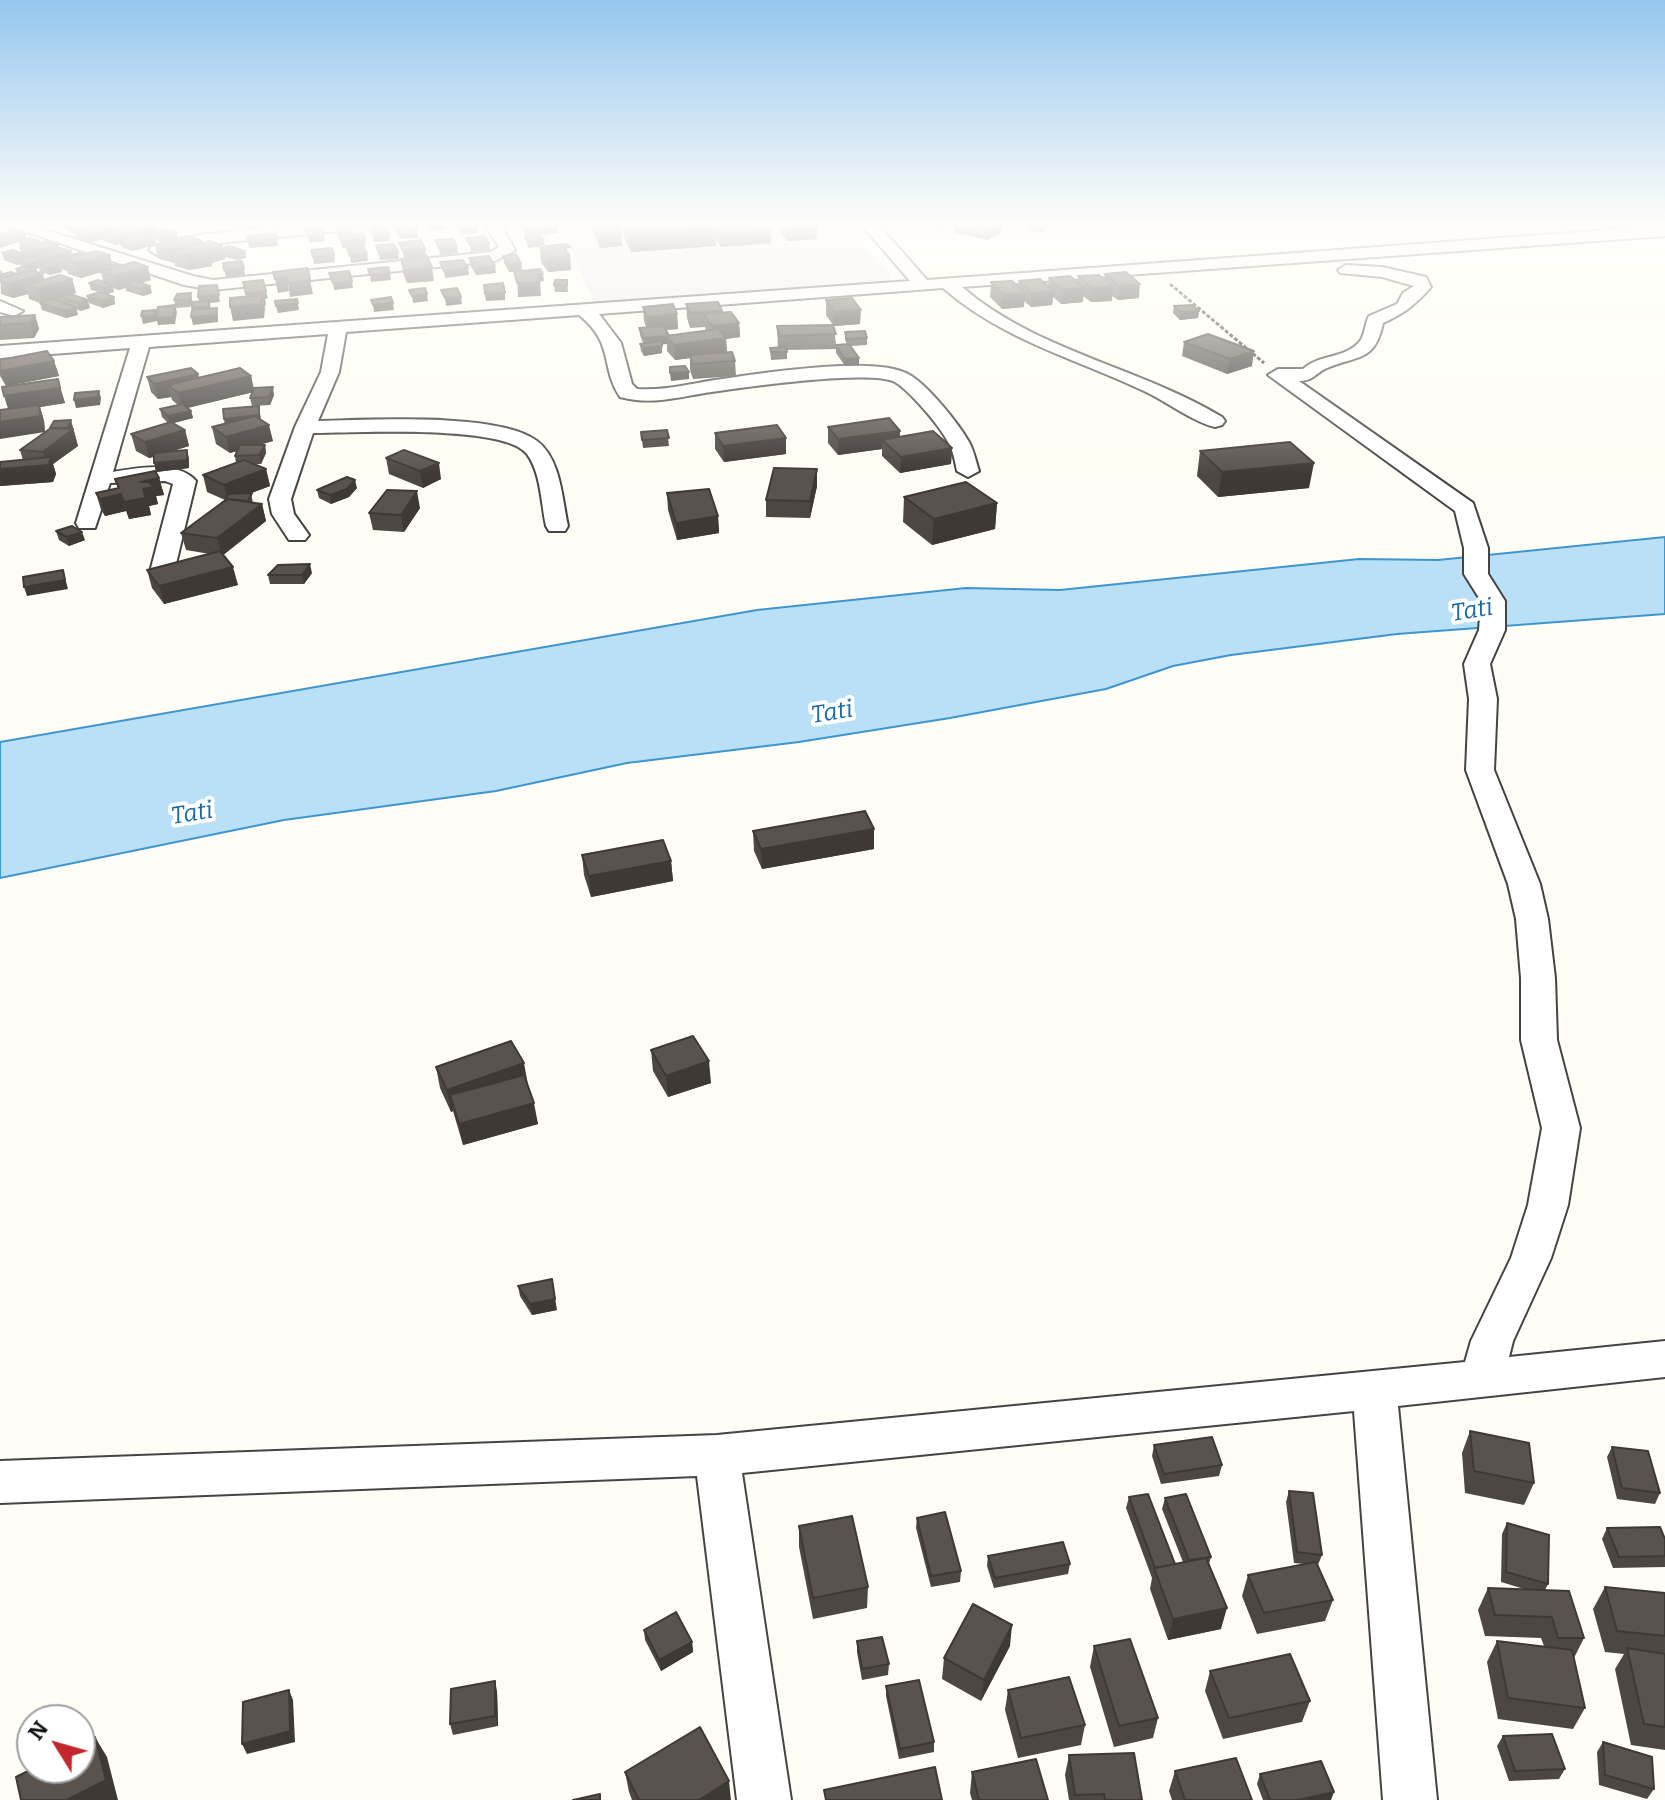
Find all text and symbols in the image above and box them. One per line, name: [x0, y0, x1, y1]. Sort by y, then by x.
water label: Tati: [1449, 594, 1495, 628]
water label: Tati: [809, 696, 855, 730]
water label: Tati: [169, 797, 215, 831]
north arrow: [16, 1704, 96, 1784]
text: N: [22, 1716, 54, 1745]

